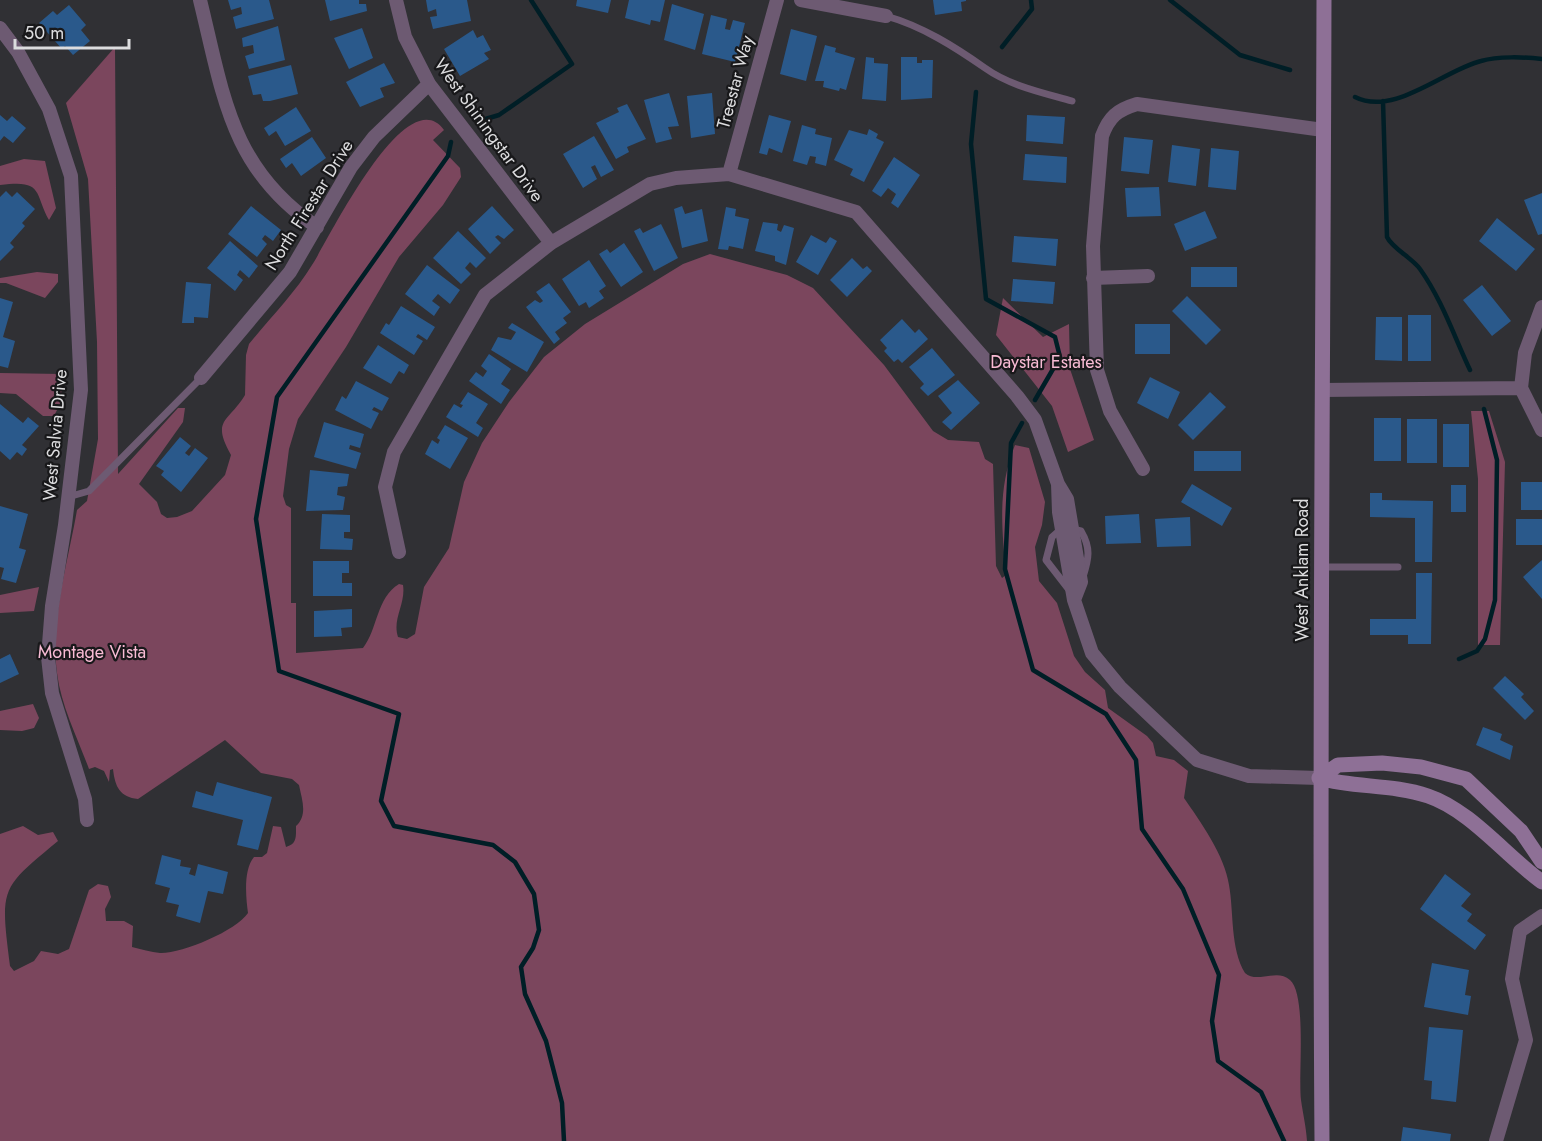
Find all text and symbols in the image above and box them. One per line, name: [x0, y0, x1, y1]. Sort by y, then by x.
scale bar: [15, 12, 129, 50]
text: 50 m: [24, 20, 64, 46]
street label: Treestar Way: [710, 32, 760, 132]
street label: West Shiningstar Drive: [428, 53, 550, 207]
street label: North Firestar Drive: [258, 135, 360, 275]
park label: Daystar Estates: [990, 349, 1102, 375]
street label: West Salvia Drive: [36, 368, 74, 502]
street label: West Anklam Road: [1289, 499, 1315, 641]
park label: Montage Vista: [38, 639, 146, 665]

